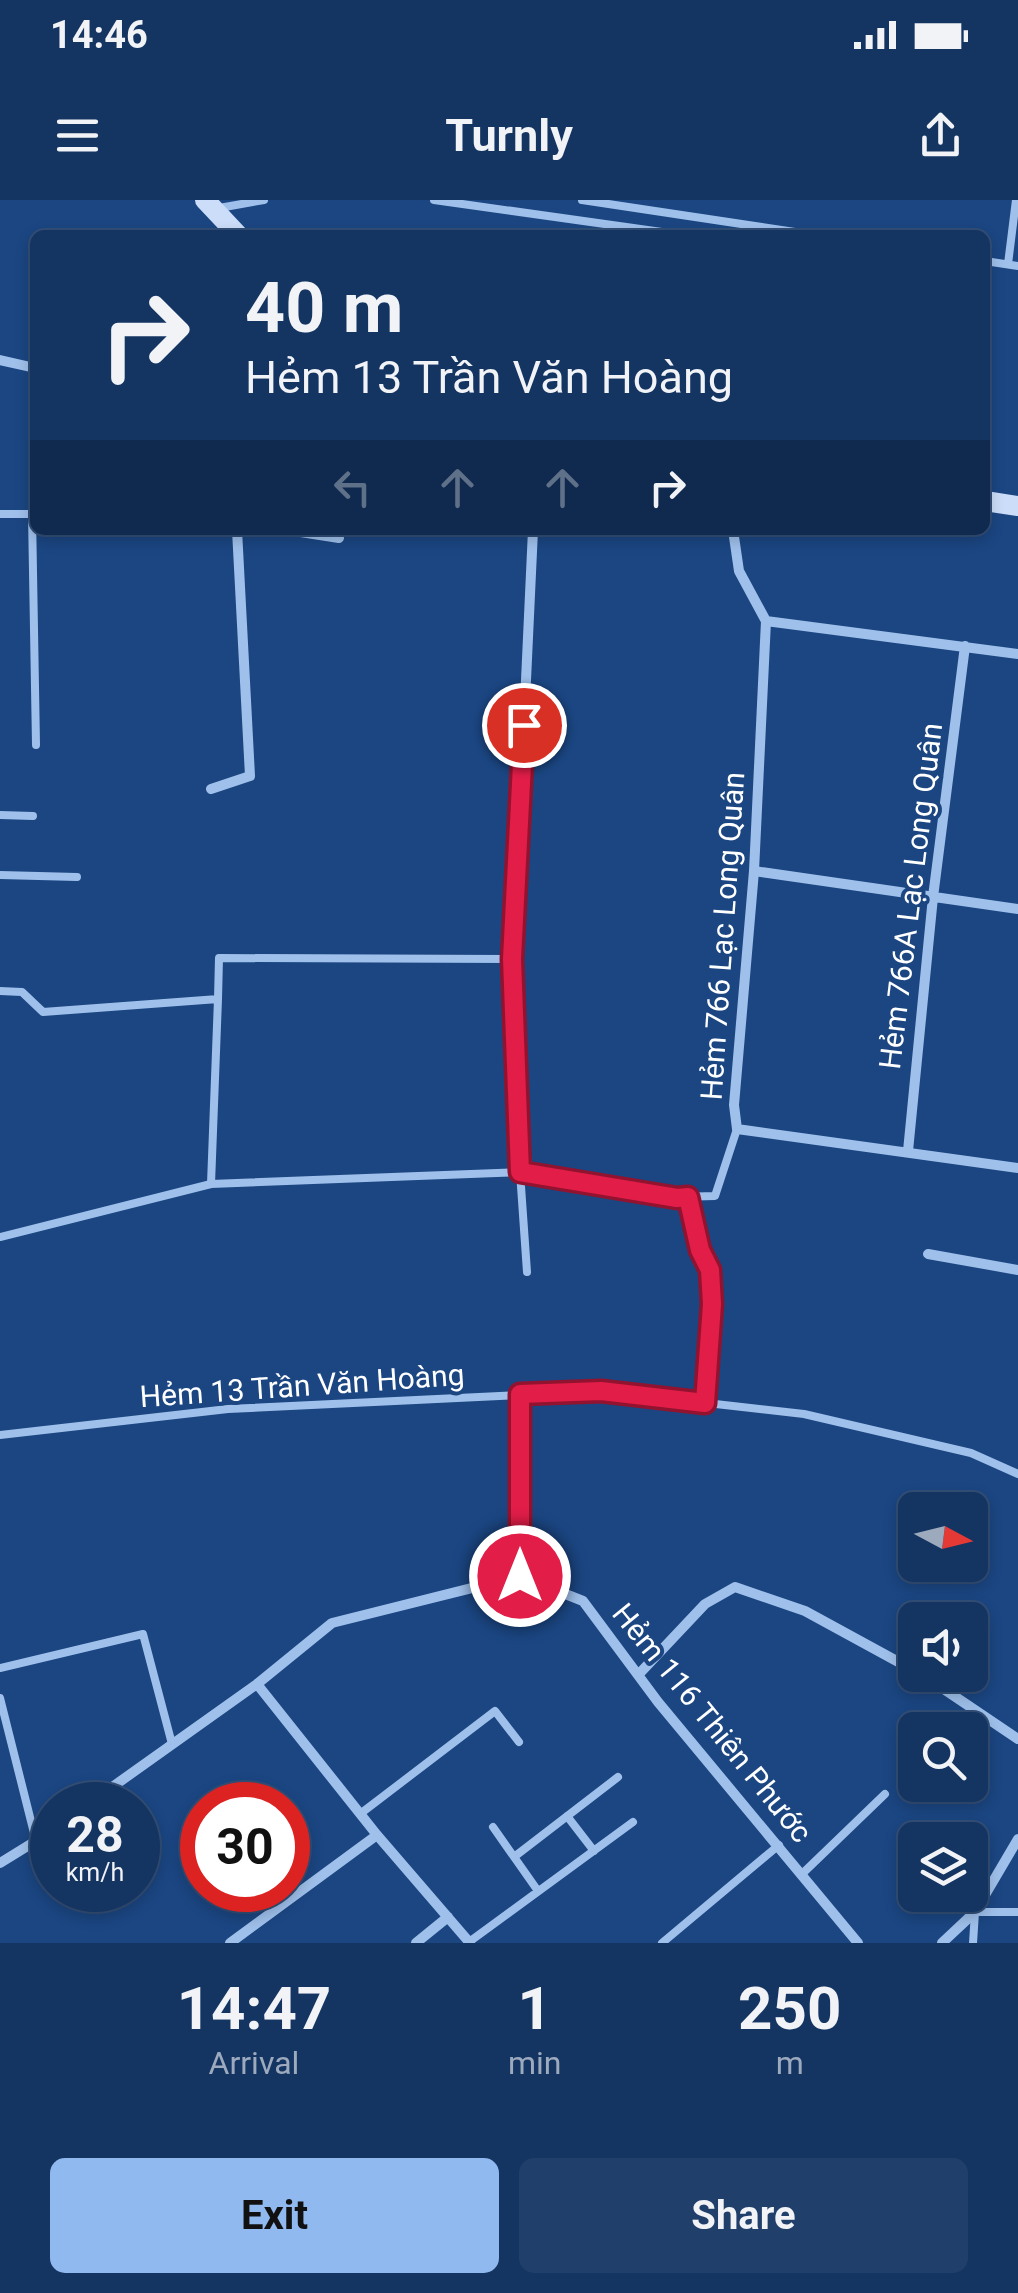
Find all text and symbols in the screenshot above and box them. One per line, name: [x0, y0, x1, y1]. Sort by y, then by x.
text: 14:46: [50, 13, 148, 57]
icon: menu: [50, 108, 105, 163]
icon: share: [913, 108, 968, 163]
text: Turnly: [445, 109, 573, 162]
text: 40 m: [245, 267, 403, 349]
icon: right: [80, 270, 210, 400]
text: Hẻm 13 Trần Văn Hoàng: [245, 351, 733, 404]
icon: left: [325, 460, 380, 515]
icon: ahead: [430, 460, 485, 515]
icon: ahead: [535, 460, 590, 515]
icon: right: [640, 460, 695, 515]
pin: [482, 683, 567, 768]
icon: arrive: [497, 698, 552, 753]
street label: Hẻm 766A Lạc Long Quân: [872, 721, 949, 1071]
street label: Hẻm 766 Lạc Long Quân: [694, 771, 751, 1101]
street label: Hẻm 13 Trần Văn Hoàng: [138, 1357, 465, 1414]
north arrow: [898, 1492, 988, 1582]
map controls: [898, 1492, 988, 1912]
position arrow: [468, 1524, 572, 1628]
street label: Hẻm 116 Thiên Phước: [605, 1596, 819, 1849]
button: sound: [898, 1602, 988, 1692]
button: search: [898, 1712, 988, 1802]
speed limit sign: 30: [180, 1782, 310, 1912]
text: 28: [66, 1806, 124, 1864]
button: layers: [898, 1822, 988, 1912]
text: km/h: [66, 1858, 124, 1887]
text: 14:47: [177, 1973, 331, 2044]
text: 1: [517, 1973, 552, 2044]
text: 250: [738, 1973, 841, 2044]
text: Arrival: [209, 2044, 299, 2082]
text: min: [508, 2044, 561, 2082]
text: m: [776, 2044, 804, 2082]
button: Exit: [50, 2158, 499, 2273]
button: Share: [519, 2158, 968, 2273]

